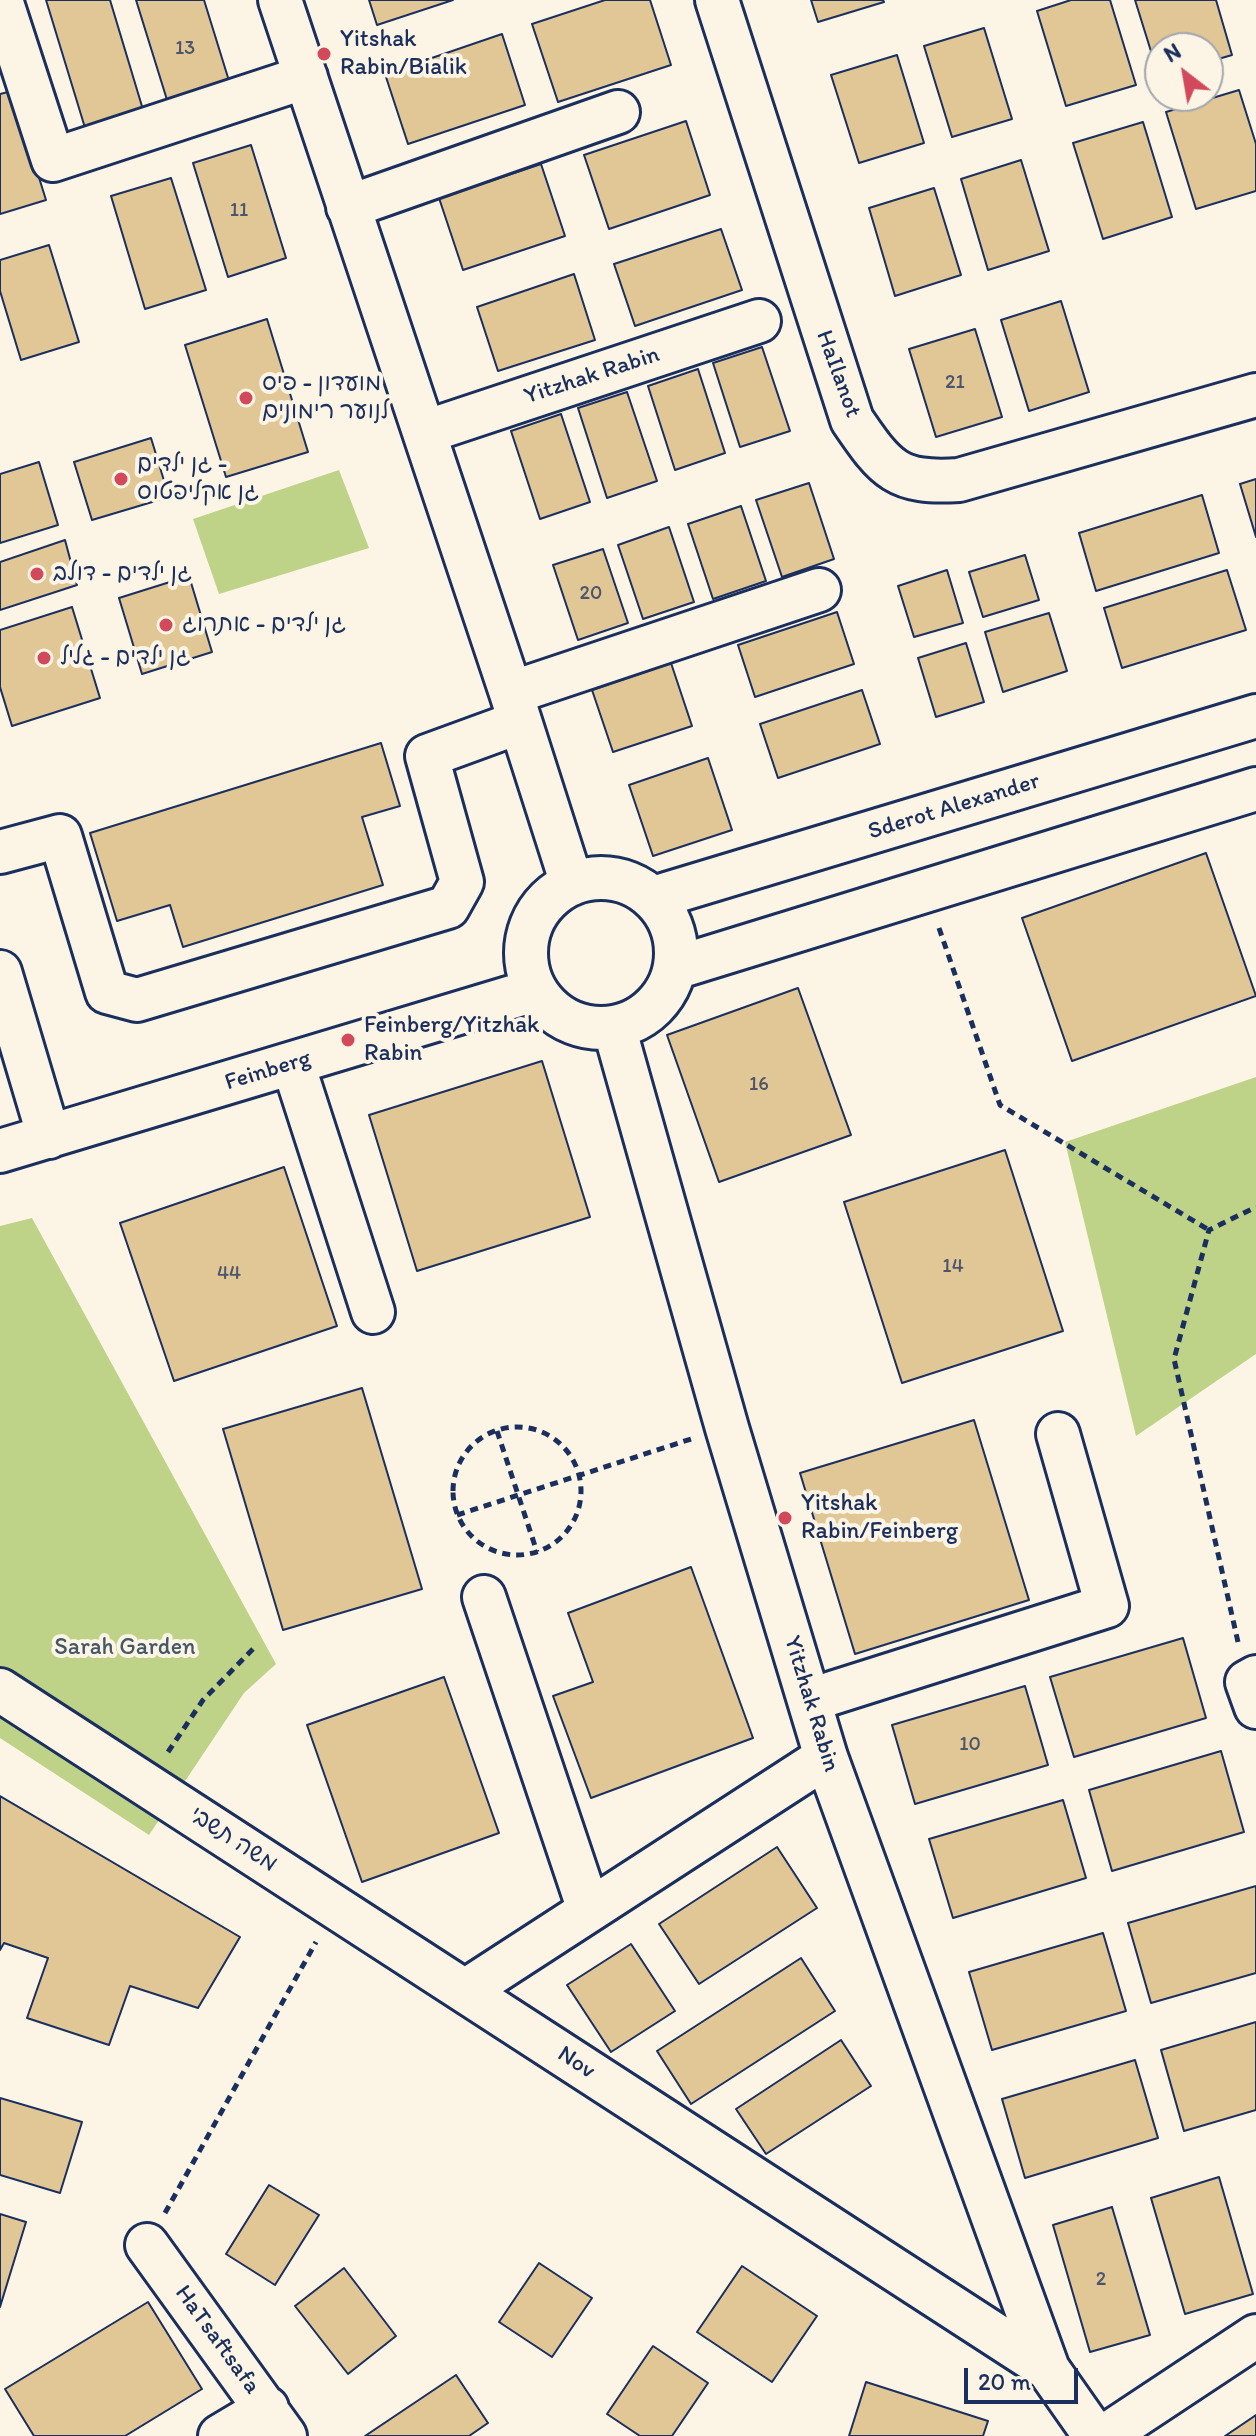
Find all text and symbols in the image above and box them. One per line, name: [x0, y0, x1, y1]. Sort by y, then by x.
place label: Yitshak Rabin/Bialik: [340, 26, 467, 82]
north arrow: [1144, 32, 1224, 112]
house number: 13: [175, 37, 195, 61]
text: N: [1159, 37, 1186, 68]
marker: Yitshak Rabin/Bialik: [315, 45, 333, 63]
house number: 11: [230, 199, 248, 223]
street label: HaIlanot: [809, 326, 867, 422]
street label: Yitzhak Rabin: [521, 341, 663, 411]
place label: מועדון - פיס לנוער רימונים: [262, 370, 389, 426]
house number: 21: [945, 371, 965, 395]
marker: מועדון - פיס לנוער רימונים: [237, 389, 255, 407]
place label: גן ילדים - גן אקליפטוס: [137, 451, 259, 507]
marker: גן ילדים - גן אקליפטוס: [112, 470, 130, 488]
place label: גן ילדים - דולב: [53, 560, 192, 588]
marker: גן ילדים - דולב: [28, 565, 46, 583]
house number: 20: [580, 582, 602, 606]
place label: גן ילדים - אתרוג: [182, 611, 346, 639]
marker: גן ילדים - אתרוג: [157, 616, 175, 634]
place label: גן ילדים - גליל: [60, 644, 190, 672]
marker: גן ילדים - גליל: [35, 649, 53, 667]
street label: Sderot Alexander: [865, 767, 1043, 847]
place label: Feinberg/Yitzhak Rabin: [364, 1012, 539, 1068]
marker: Feinberg/Yitzhak Rabin: [339, 1031, 357, 1049]
street label: Feinberg: [221, 1044, 315, 1098]
house number: 16: [749, 1073, 769, 1097]
house number: 14: [942, 1255, 964, 1279]
house number: 44: [217, 1262, 241, 1286]
place label: Yitshak Rabin/Feinberg: [801, 1490, 958, 1546]
marker: Yitshak Rabin/Feinberg: [776, 1509, 794, 1527]
street label: Yitzhak Rabin: [777, 1633, 845, 1775]
park label: Sarah Garden: [54, 1634, 196, 1662]
house number: 10: [959, 1733, 981, 1757]
street label: משה תשבי: [184, 1801, 282, 1879]
street label: Nov: [552, 2040, 600, 2086]
house number: 2: [1096, 2268, 1106, 2292]
street label: HaTsaftsafa: [168, 2280, 266, 2400]
scale bar: [968, 2352, 1082, 2402]
text: 20 m: [978, 2367, 1031, 2396]

